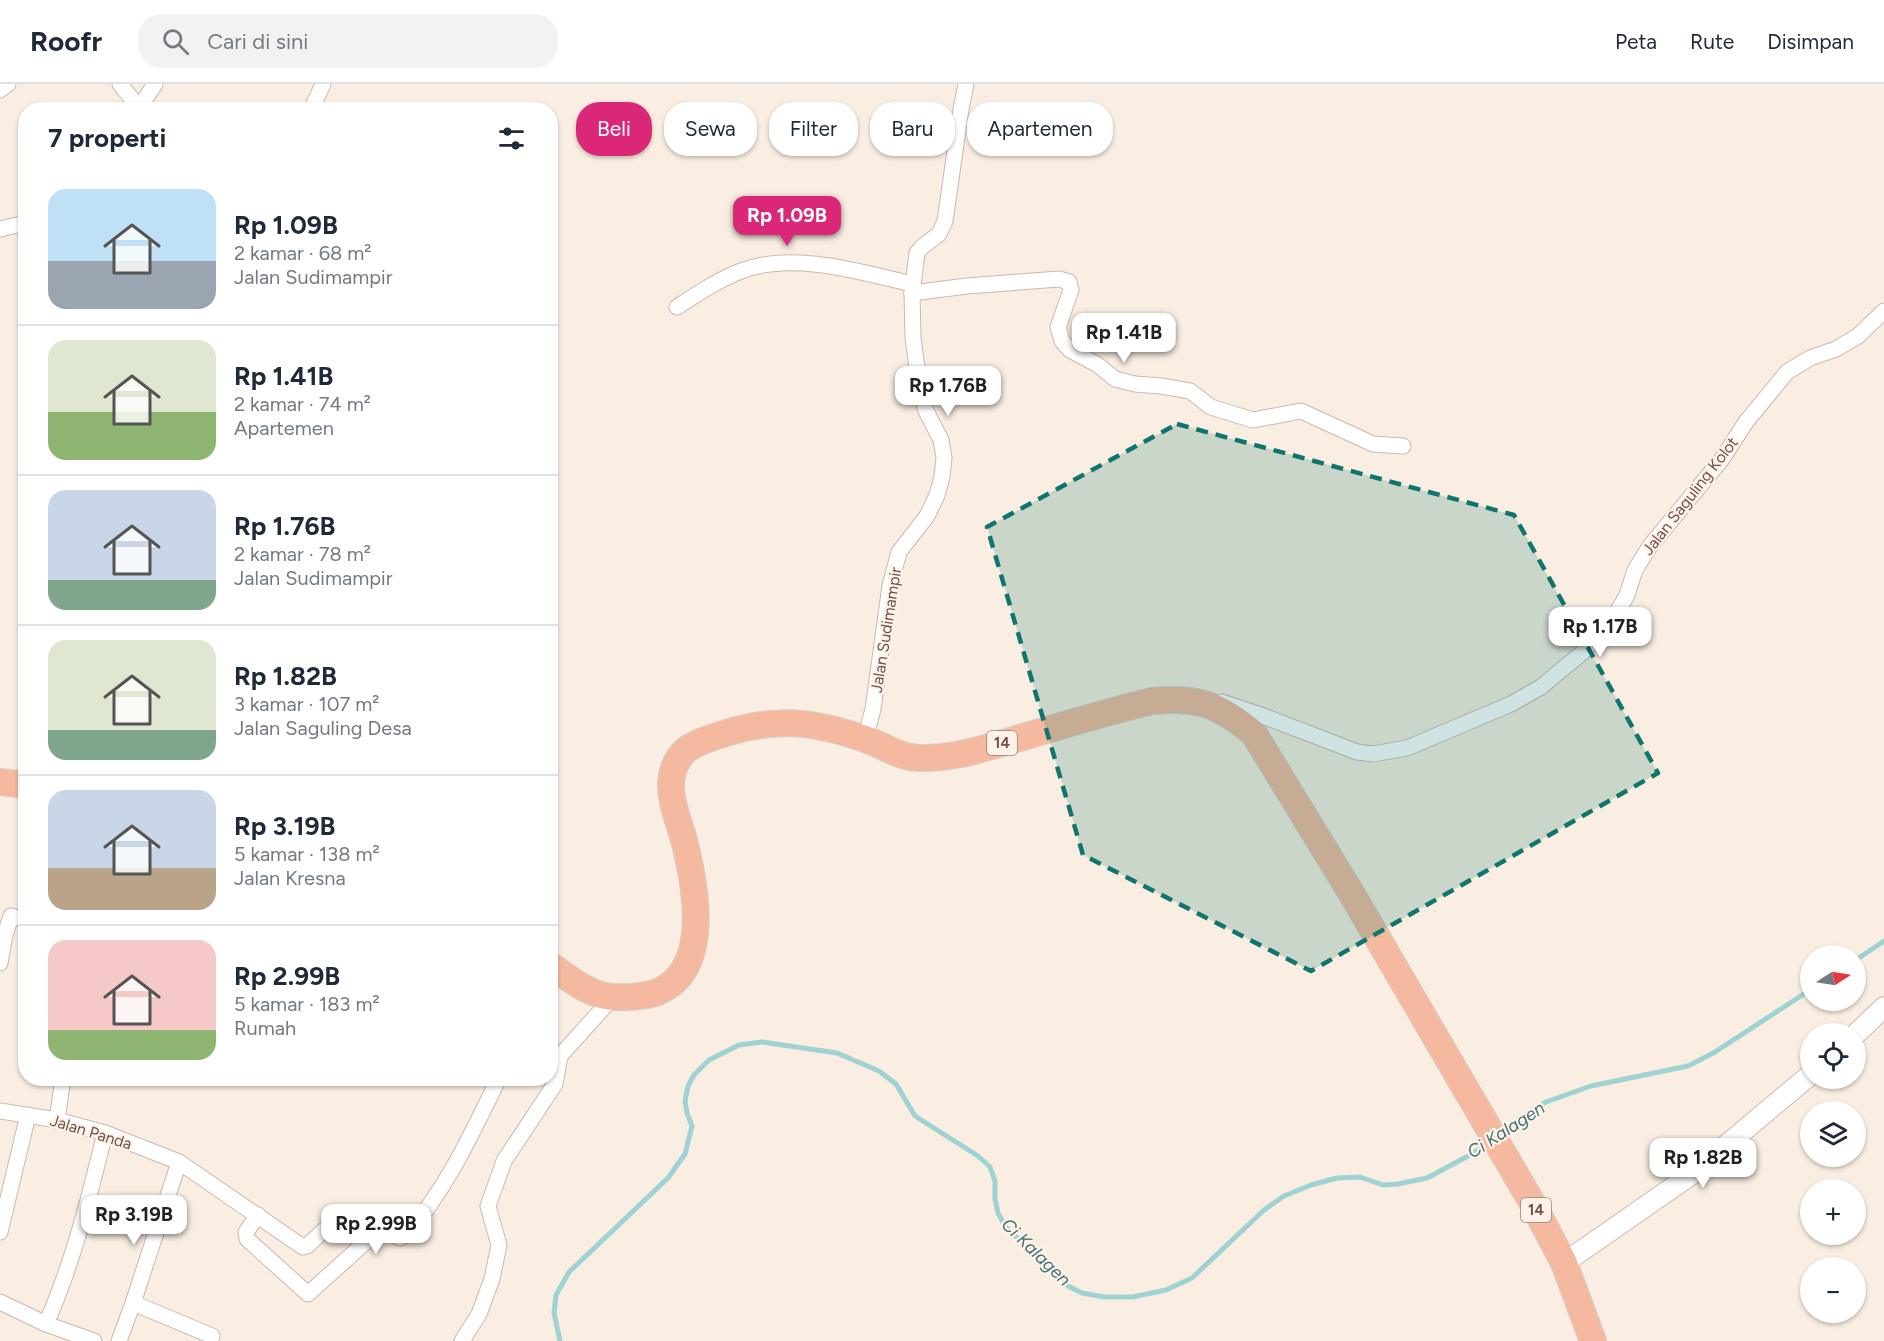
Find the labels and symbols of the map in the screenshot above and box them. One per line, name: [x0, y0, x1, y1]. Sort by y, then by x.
pin: Rp 1.09B: [725, 196, 849, 247]
pin: Rp 1.41B: [1062, 313, 1186, 364]
pin: Rp 1.76B: [886, 366, 1010, 417]
street label: Jalan Saguling Kolot: [1638, 433, 1742, 559]
street label: Jalan Sudimampir: [867, 565, 905, 694]
pin: Rp 1.17B: [1538, 607, 1662, 658]
road number: 14: [987, 731, 1017, 755]
north arrow: [1800, 945, 1866, 1011]
water label: Ci Kalagen: [1463, 1097, 1549, 1163]
street label: Jalan Panda: [48, 1111, 134, 1153]
pin: Rp 1.82B: [1641, 1138, 1765, 1189]
pin: Rp 3.19B: [72, 1195, 196, 1246]
road number: 14: [1521, 1198, 1551, 1222]
pin: Rp 2.99B: [314, 1204, 438, 1255]
water label: Ci Kalagen: [997, 1214, 1075, 1290]

